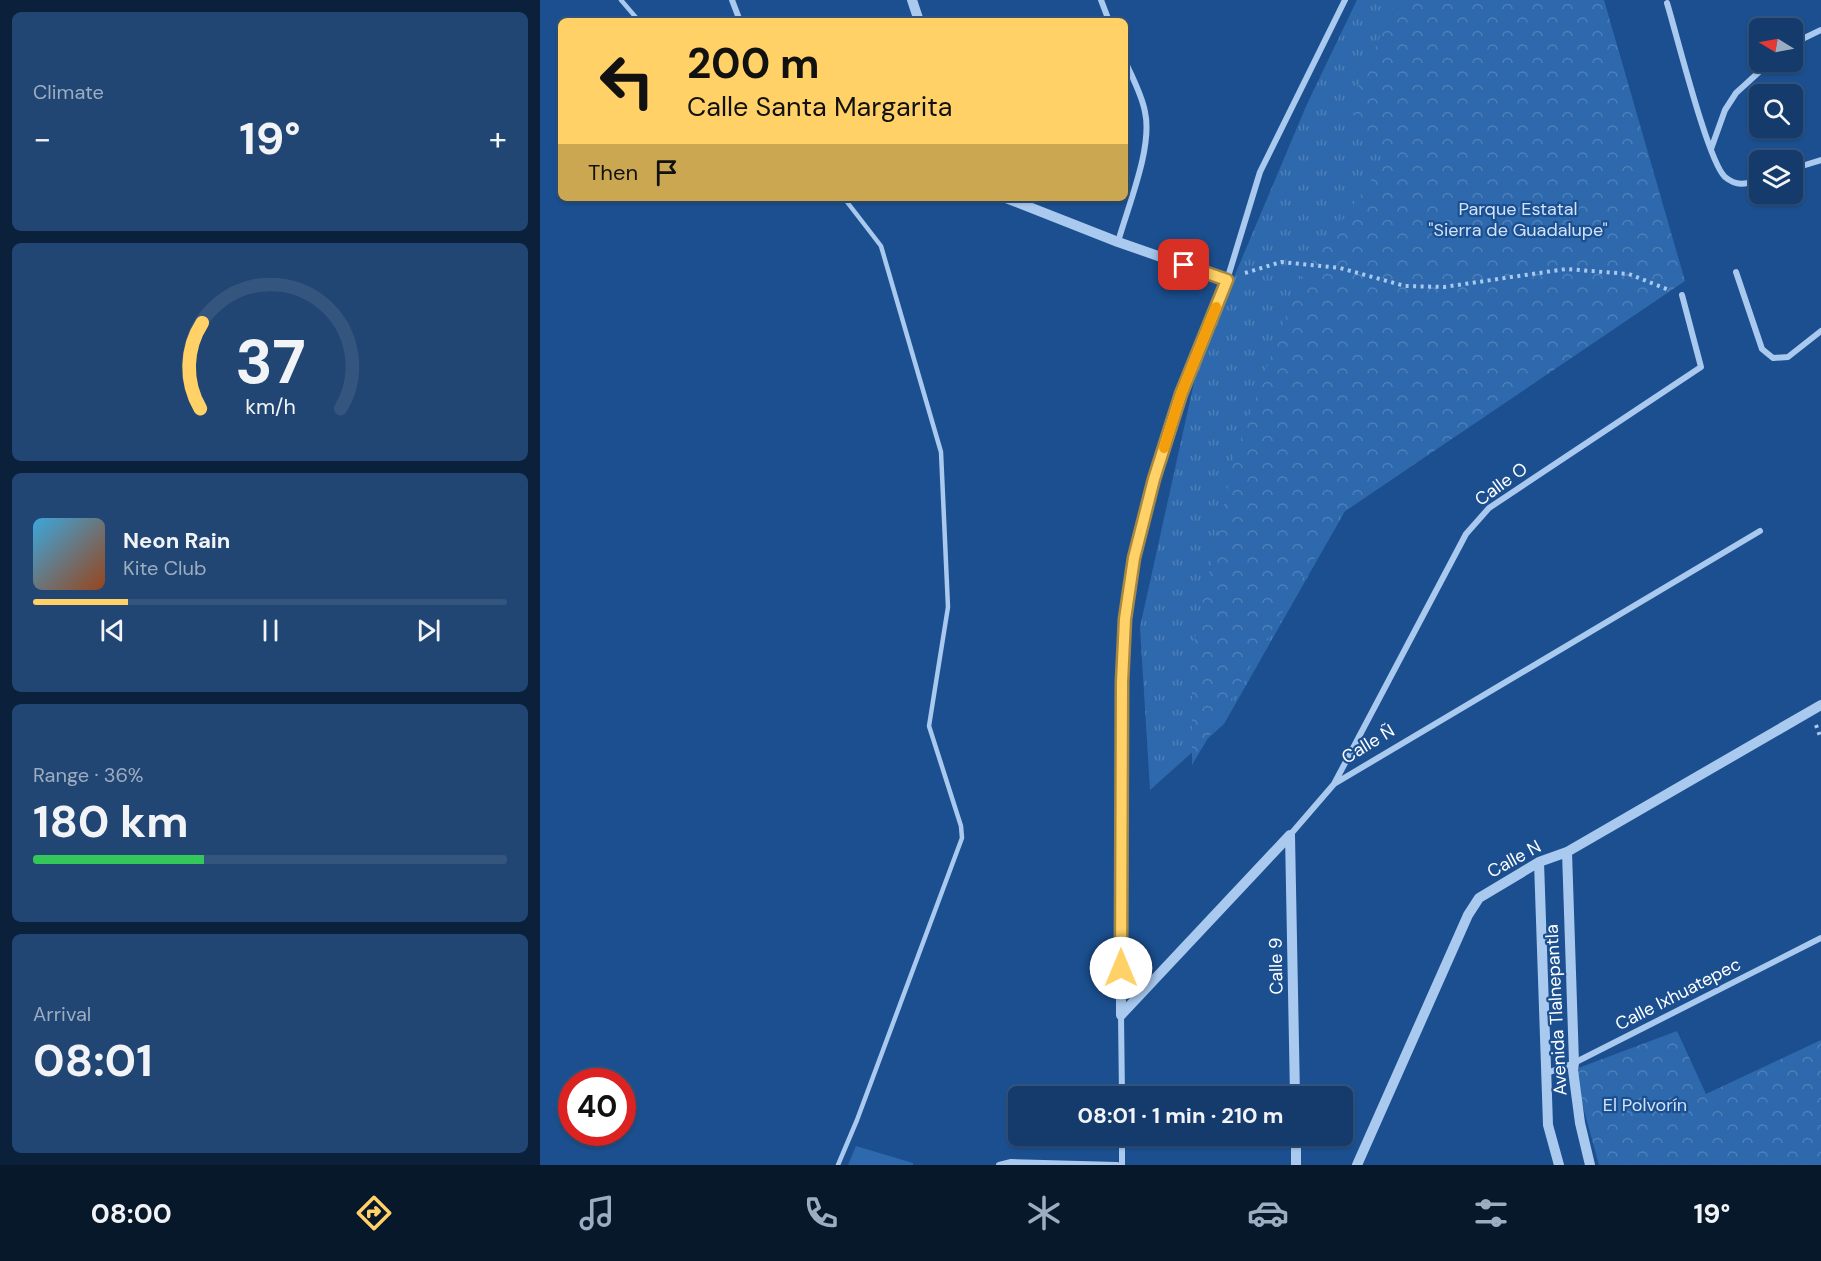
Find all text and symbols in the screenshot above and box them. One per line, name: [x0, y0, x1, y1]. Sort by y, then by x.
north arrow: [1749, 18, 1803, 72]
map controls: [1749, 18, 1803, 204]
text: 200 m: [687, 36, 820, 91]
icon: left: [588, 42, 666, 120]
text: Climate: [33, 79, 104, 105]
button: search: [1749, 84, 1803, 138]
text: Calle Santa Margarita: [687, 89, 952, 124]
text: 19°: [239, 109, 301, 168]
text: −: [33, 117, 51, 160]
text: +: [489, 117, 507, 160]
button: layers: [1749, 150, 1803, 204]
icon: arrive: [650, 156, 683, 189]
text: Then: [588, 158, 638, 187]
park label: Parque Estatal "Sierra de Guadalupe": [1428, 197, 1608, 242]
pin: [1158, 239, 1209, 290]
icon: arrive: [1167, 248, 1200, 281]
text: 37: [235, 321, 305, 402]
text: km/h: [245, 393, 295, 421]
street label: Calle O: [1470, 457, 1532, 511]
text: Neon Rain: [123, 526, 230, 555]
text: Kite Club: [123, 555, 207, 581]
icon: previous: [96, 614, 129, 647]
icon: pause: [254, 614, 287, 647]
icon: next: [412, 614, 445, 647]
street label: Calle Ñ: [1337, 719, 1399, 769]
text: Range · 36%: [33, 762, 143, 788]
text: 180 km: [33, 792, 188, 851]
street label: Calle N: [1483, 834, 1545, 884]
street label: Avenida Tlalnepantla: [1540, 924, 1572, 1096]
position arrow: [1089, 936, 1153, 1000]
street label: Calle 9: [1264, 937, 1288, 995]
street label: Calle Ixhuatepec: [1611, 952, 1745, 1036]
text: Arrival: [33, 1001, 91, 1027]
text: 08:01: [33, 1031, 153, 1090]
speed limit sign: 40: [558, 1068, 636, 1146]
park label: El Polvorín: [1603, 1093, 1687, 1117]
text: 08:01 · 1 min · 210 m: [1078, 1101, 1283, 1130]
icon: directions: [353, 1192, 395, 1234]
icon: music: [576, 1192, 618, 1234]
icon: phone: [800, 1192, 842, 1234]
icon: climate: [1023, 1192, 1065, 1234]
icon: car: [1247, 1192, 1289, 1234]
icon: filters: [1470, 1192, 1512, 1234]
text: 08:00: [91, 1196, 172, 1231]
text: 19°: [1693, 1196, 1730, 1231]

